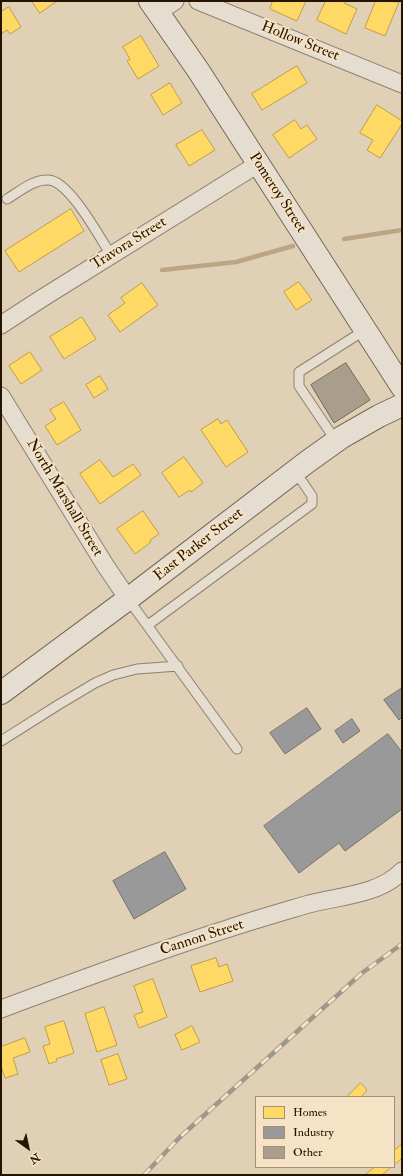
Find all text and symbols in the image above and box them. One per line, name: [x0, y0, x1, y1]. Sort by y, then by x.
street label: Hollow Street: [258, 18, 342, 66]
street label: Pomeroy Street: [244, 150, 310, 236]
street label: Travora Street: [88, 214, 170, 274]
street label: North Marshall Street: [22, 436, 106, 560]
street label: East Parker Street: [151, 505, 247, 585]
street label: Cannon Street: [158, 916, 246, 960]
legend: [255, 1096, 395, 1168]
text: Homes: [293, 1105, 327, 1120]
text: Industry: [293, 1125, 334, 1140]
north arrow: [8, 1128, 48, 1168]
text: Other: [293, 1145, 322, 1160]
text: N: [27, 1150, 42, 1167]

